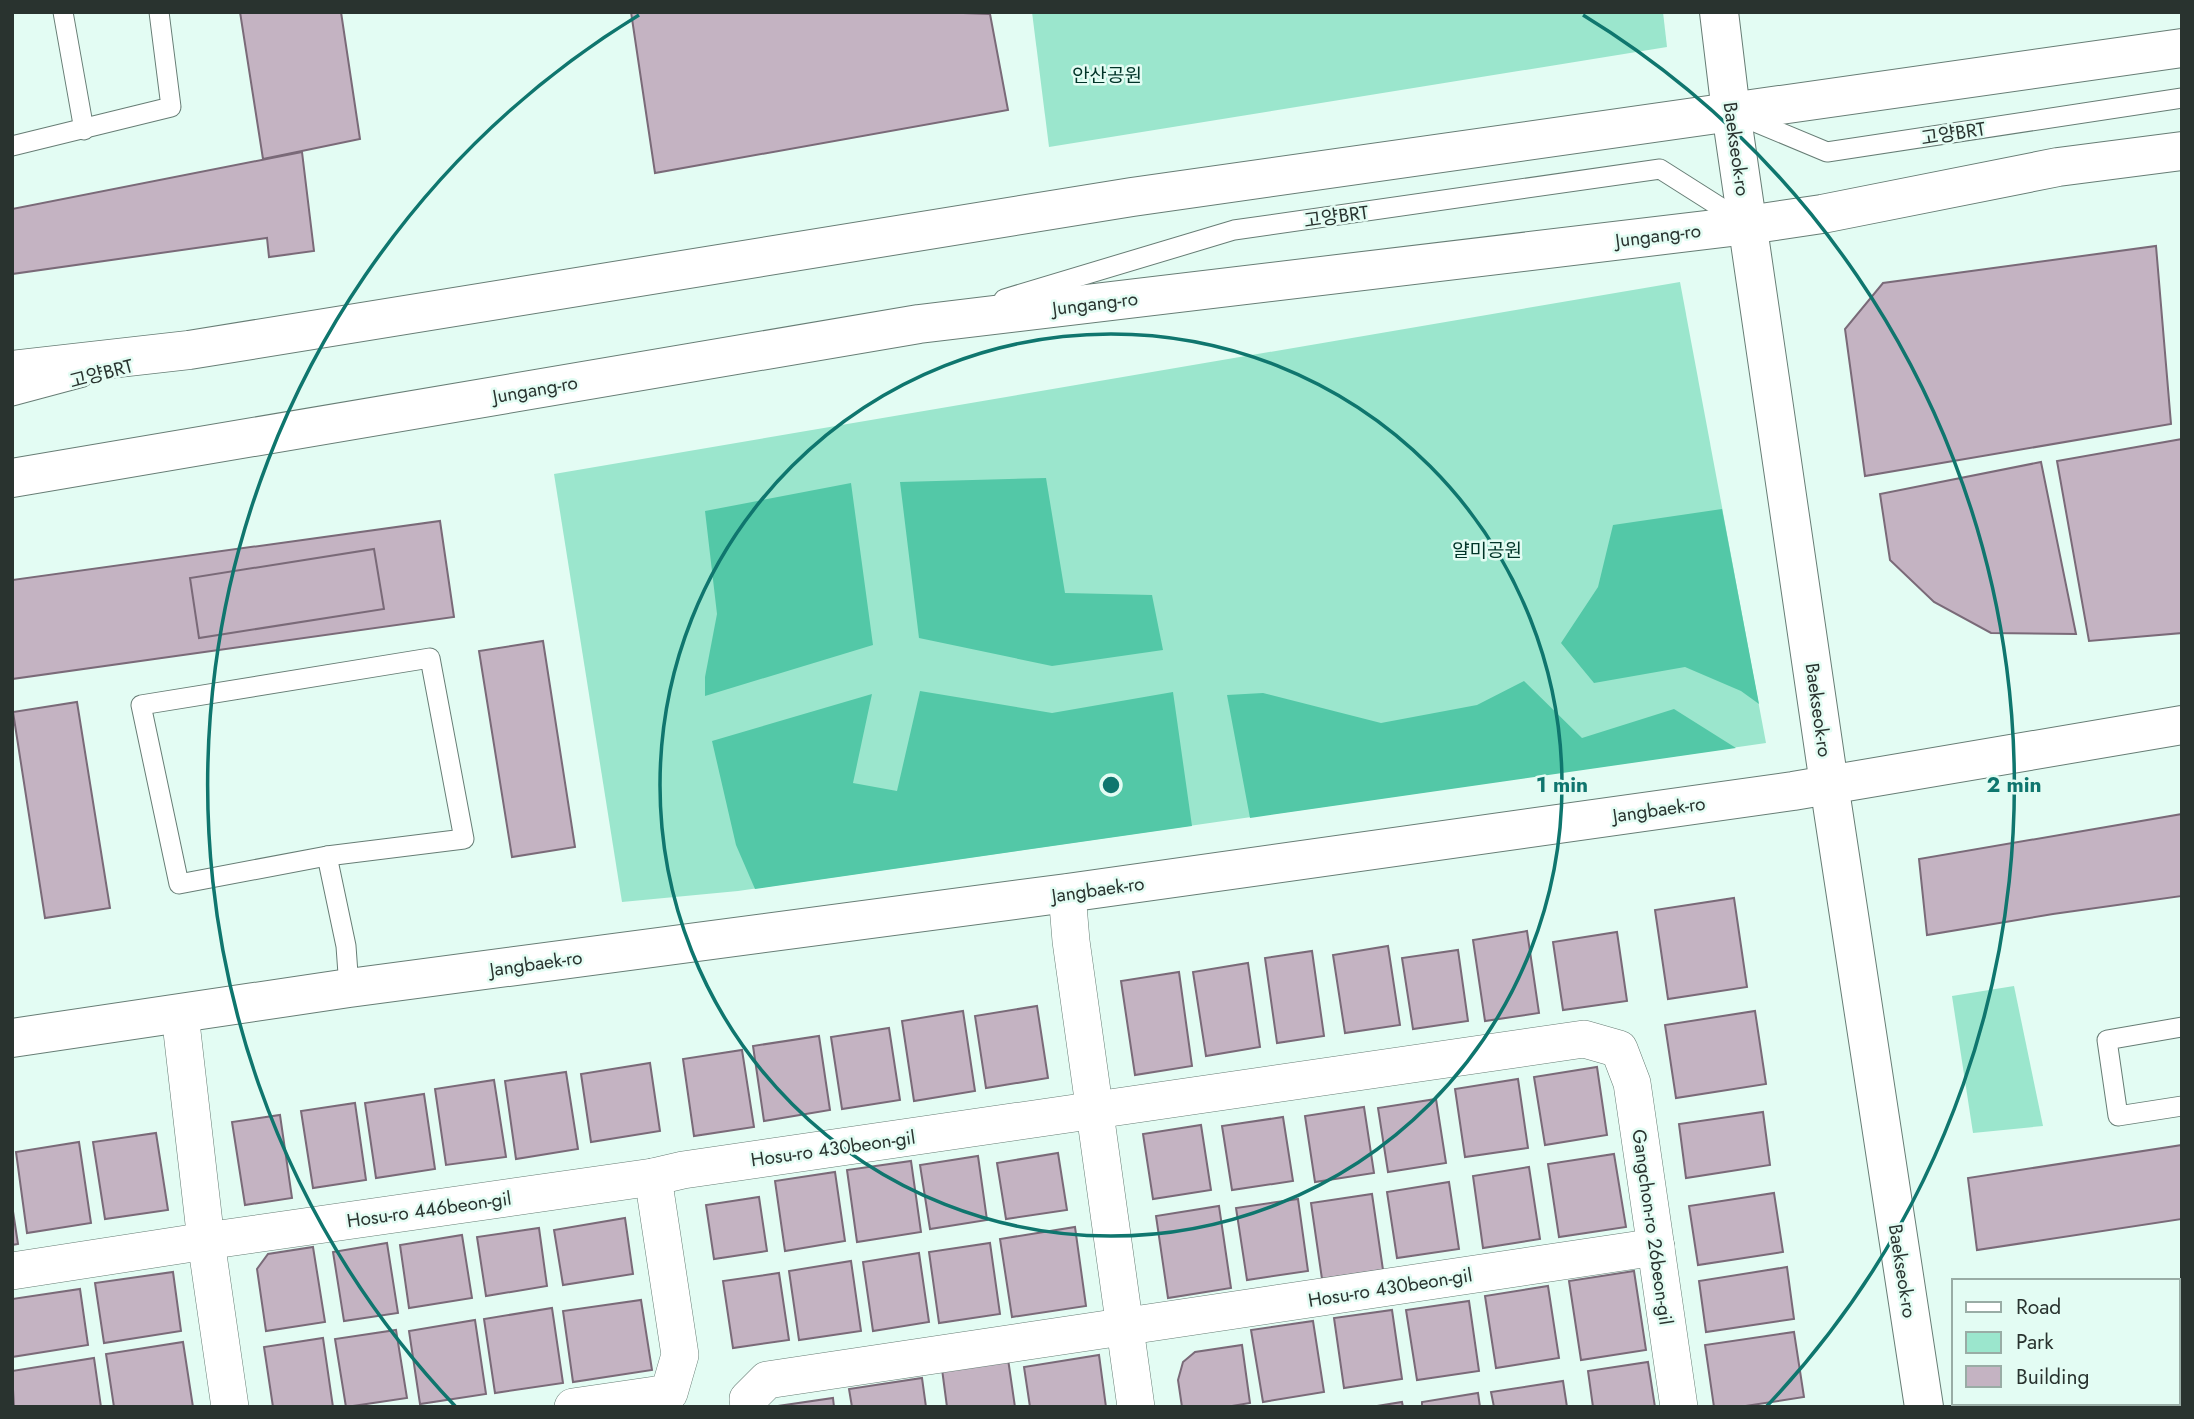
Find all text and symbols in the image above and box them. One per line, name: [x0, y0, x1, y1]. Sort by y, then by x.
park label: 안산공원: [1072, 62, 1142, 89]
street label: Baekseok-ro: [1717, 100, 1756, 198]
street label: 고양BRT: [1919, 115, 1987, 152]
street label: 고양BRT: [1302, 199, 1370, 234]
street label: Jungang-ro: [1611, 217, 1702, 254]
street label: Jungang-ro: [1048, 285, 1139, 322]
street label: 고양BRT: [66, 352, 136, 395]
street label: Jungang-ro: [487, 369, 580, 411]
park label: 얄미공원: [1452, 537, 1522, 564]
street label: Baekseok-ro: [1799, 661, 1838, 759]
text: 1 min: [1536, 770, 1588, 800]
text: 2 min: [1986, 770, 2042, 800]
centre of rings: [1099, 773, 1123, 797]
street label: Jangbaek-ro: [1608, 790, 1707, 830]
street label: Jangbaek-ro: [1047, 870, 1146, 910]
street label: Jangbaek-ro: [485, 944, 584, 984]
street label: Hosu-ro 430beon-gil: [749, 1124, 917, 1173]
street label: Gangchon-ro 26beon-gil: [1625, 1128, 1680, 1327]
street label: Hosu-ro 446beon-gil: [345, 1185, 513, 1234]
street label: Baekseok-ro: [1882, 1222, 1923, 1320]
street label: Hosu-ro 430beon-gil: [1306, 1261, 1474, 1314]
legend: [1952, 1279, 2180, 1405]
text: Road: [2016, 1292, 2061, 1322]
text: Park: [2016, 1327, 2054, 1357]
text: Building: [2016, 1362, 2089, 1392]

